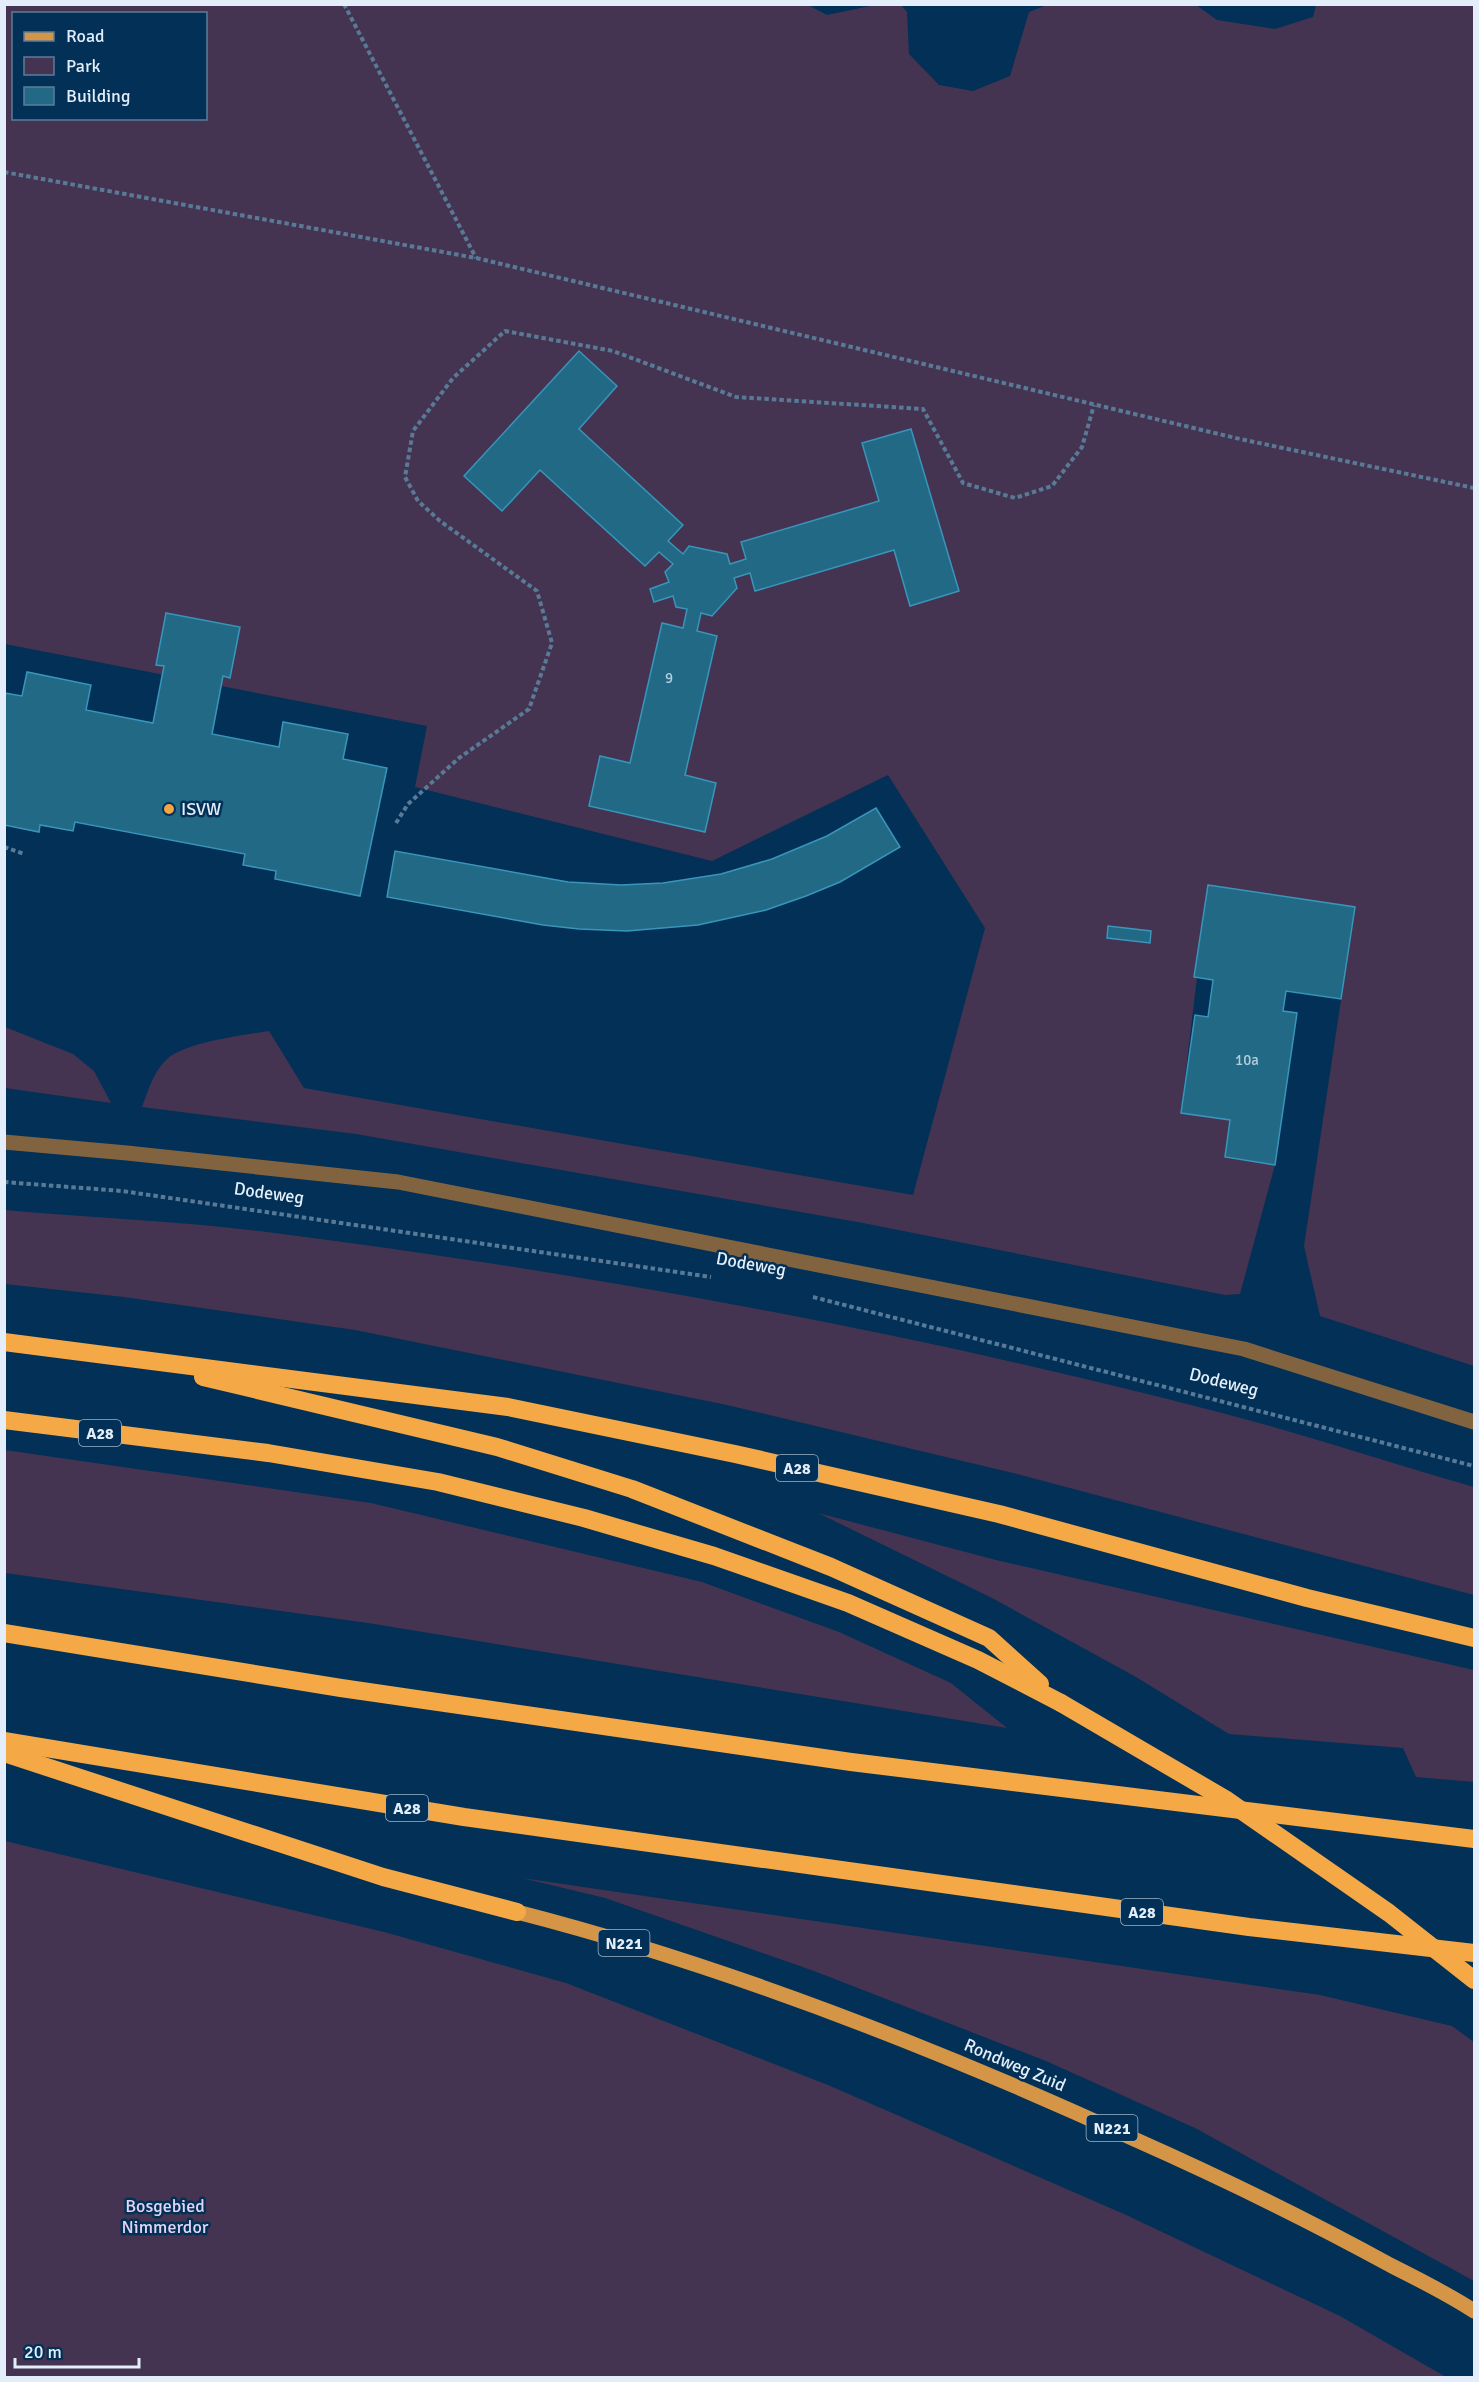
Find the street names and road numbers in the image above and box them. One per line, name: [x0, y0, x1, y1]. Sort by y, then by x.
street label: Dodeweg: [232, 1177, 306, 1209]
street label: Dodeweg: [714, 1247, 788, 1281]
street label: Dodeweg: [1187, 1363, 1261, 1401]
road number: A28: [79, 1420, 121, 1446]
road number: A28: [776, 1455, 818, 1481]
road number: A28: [386, 1795, 428, 1821]
road number: A28: [1121, 1899, 1163, 1925]
road number: N221: [598, 1930, 650, 1956]
street label: Rondweg Zuid: [961, 2034, 1069, 2096]
road number: N221: [1086, 2115, 1138, 2141]

